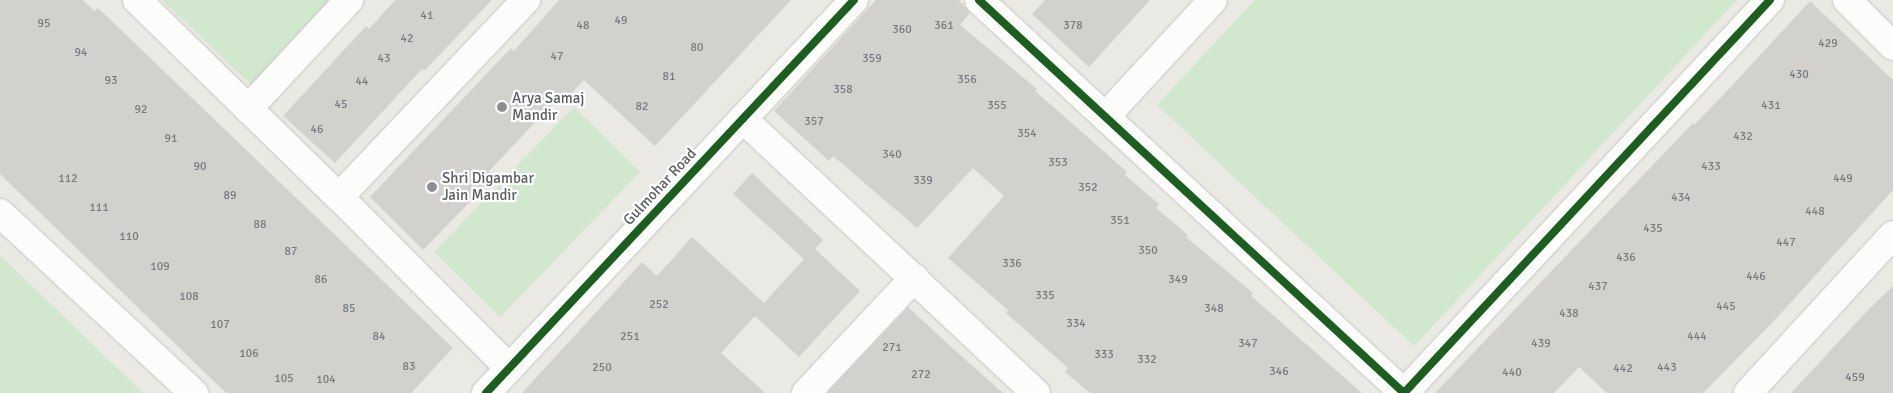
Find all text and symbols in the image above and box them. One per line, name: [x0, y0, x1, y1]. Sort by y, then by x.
house number: 41: [421, 9, 433, 23]
house number: 49: [615, 14, 627, 28]
house number: 95: [38, 17, 50, 31]
house number: 48: [577, 19, 589, 33]
house number: 361: [934, 19, 954, 33]
house number: 378: [1063, 19, 1083, 33]
house number: 360: [892, 23, 912, 37]
house number: 42: [401, 32, 413, 46]
house number: 429: [1818, 37, 1838, 51]
house number: 80: [691, 41, 703, 55]
house number: 94: [75, 46, 87, 60]
house number: 47: [551, 50, 563, 64]
house number: 43: [378, 52, 390, 66]
house number: 359: [862, 52, 882, 66]
house number: 430: [1789, 68, 1809, 82]
house number: 81: [663, 70, 675, 84]
house number: 356: [957, 73, 977, 87]
house number: 93: [105, 74, 117, 88]
house number: 44: [356, 75, 368, 89]
house number: 358: [833, 83, 853, 97]
place label: Arya Samaj Mandir: [512, 89, 585, 124]
house number: 45: [335, 98, 347, 112]
house number: 355: [987, 99, 1007, 113]
house number: 431: [1761, 99, 1781, 113]
house number: 82: [636, 100, 648, 114]
marker: Arya Samaj Mandir: [496, 101, 508, 113]
house number: 92: [135, 103, 147, 117]
house number: 357: [804, 115, 824, 129]
house number: 46: [311, 123, 323, 137]
house number: 354: [1017, 127, 1037, 141]
house number: 432: [1733, 130, 1753, 144]
house number: 91: [165, 132, 177, 146]
street label: Gulmohar Road: [620, 145, 700, 229]
house number: 340: [882, 148, 902, 162]
house number: 353: [1048, 156, 1068, 170]
house number: 90: [194, 160, 206, 174]
house number: 433: [1701, 160, 1721, 174]
place label: Shri Digambar Jain Mandir: [442, 169, 534, 204]
house number: 112: [58, 172, 78, 186]
house number: 449: [1833, 172, 1853, 186]
house number: 339: [913, 174, 933, 188]
marker: Shri Digambar Jain Mandir: [426, 181, 438, 193]
house number: 352: [1078, 181, 1098, 195]
house number: 89: [224, 189, 236, 203]
house number: 434: [1671, 191, 1691, 205]
house number: 111: [89, 201, 109, 215]
house number: 448: [1805, 205, 1825, 219]
house number: 351: [1110, 214, 1130, 228]
house number: 88: [254, 218, 266, 232]
house number: 435: [1643, 222, 1663, 236]
house number: 110: [119, 230, 139, 244]
house number: 447: [1776, 236, 1796, 250]
house number: 350: [1138, 244, 1158, 258]
house number: 87: [285, 245, 297, 259]
house number: 436: [1616, 251, 1636, 265]
house number: 336: [1002, 257, 1022, 271]
house number: 109: [150, 260, 170, 274]
house number: 446: [1746, 270, 1766, 284]
house number: 86: [315, 273, 327, 287]
house number: 349: [1168, 273, 1188, 287]
house number: 437: [1588, 280, 1608, 294]
house number: 335: [1035, 289, 1055, 303]
house number: 108: [179, 290, 199, 304]
house number: 252: [649, 298, 669, 312]
house number: 445: [1716, 300, 1736, 314]
house number: 85: [343, 302, 355, 316]
house number: 348: [1204, 302, 1224, 316]
house number: 438: [1559, 307, 1579, 321]
house number: 334: [1066, 317, 1086, 331]
house number: 107: [210, 318, 230, 332]
house number: 84: [373, 330, 385, 344]
house number: 251: [620, 330, 640, 344]
house number: 444: [1687, 330, 1707, 344]
house number: 347: [1238, 337, 1258, 351]
house number: 439: [1531, 337, 1551, 351]
house number: 271: [882, 341, 902, 355]
house number: 106: [239, 347, 259, 361]
house number: 333: [1094, 348, 1114, 362]
house number: 332: [1137, 353, 1157, 367]
house number: 83: [403, 360, 415, 374]
house number: 250: [592, 361, 612, 375]
house number: 443: [1657, 361, 1677, 375]
house number: 442: [1613, 362, 1633, 376]
house number: 346: [1269, 365, 1289, 379]
house number: 440: [1502, 366, 1522, 380]
house number: 272: [911, 368, 931, 382]
house number: 459: [1845, 371, 1865, 385]
house number: 105: [274, 372, 294, 386]
house number: 104: [316, 373, 336, 387]

